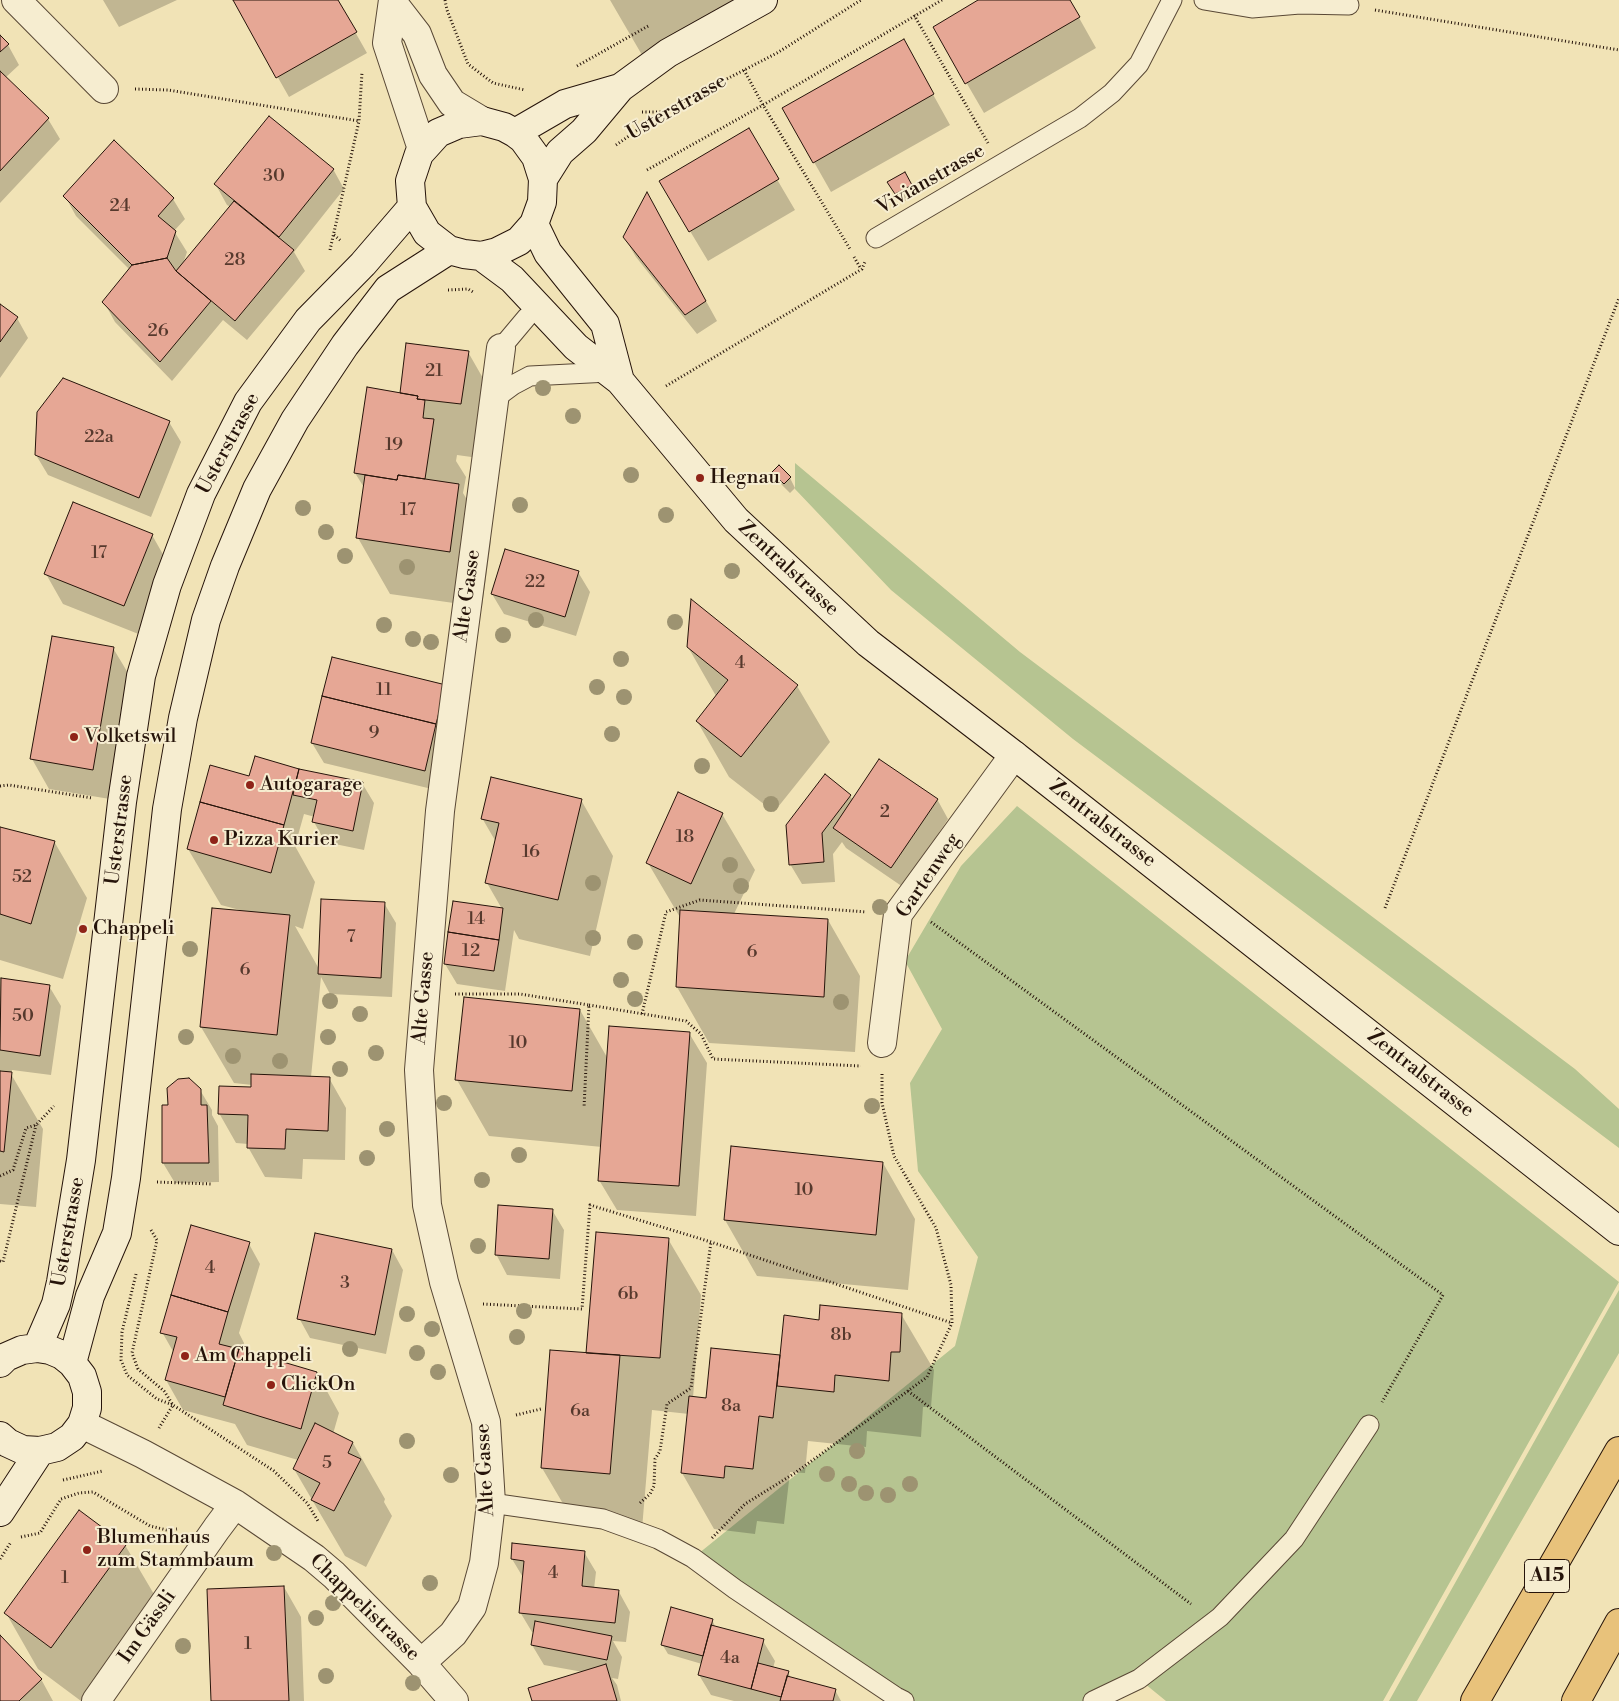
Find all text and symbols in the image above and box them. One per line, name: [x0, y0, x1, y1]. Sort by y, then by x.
street label: Usterstrasse: [623, 70, 731, 146]
street label: Vivianstrasse: [873, 139, 989, 221]
house number: 30: [263, 166, 285, 188]
house number: 24: [109, 196, 131, 218]
house number: 28: [224, 250, 246, 272]
house number: 26: [147, 321, 169, 343]
house number: 21: [425, 361, 443, 383]
street label: Usterstrasse: [192, 389, 266, 499]
house number: 22a: [84, 427, 114, 449]
house number: 19: [385, 435, 403, 457]
place label: Hegnau: [710, 466, 780, 490]
marker: Hegnau: [694, 472, 706, 484]
house number: 17: [400, 500, 416, 522]
street label: Zentralstrasse: [733, 516, 843, 622]
house number: 17: [91, 543, 107, 565]
street label: Alte Gasse: [450, 548, 486, 644]
house number: 22: [525, 572, 545, 594]
house number: 4: [735, 653, 745, 675]
house number: 11: [376, 680, 392, 702]
house number: 9: [369, 723, 379, 745]
place label: Volketswil: [84, 725, 177, 749]
marker: Volketswil: [68, 731, 80, 743]
street label: Usterstrasse: [101, 773, 139, 887]
place label: Autogarage: [260, 773, 362, 797]
street label: Zentralstrasse: [1044, 775, 1160, 873]
marker: Autogarage: [244, 779, 256, 791]
house number: 2: [880, 802, 890, 824]
house number: 18: [676, 827, 694, 849]
place label: Pizza Kurier: [224, 828, 338, 852]
street label: Gartenweg: [892, 829, 966, 923]
marker: Pizza Kurier: [208, 834, 220, 846]
house number: 16: [522, 842, 540, 864]
house number: 52: [12, 867, 32, 889]
house number: 14: [467, 909, 485, 931]
place label: Chappeli: [93, 917, 175, 941]
marker: Chappeli: [77, 923, 89, 935]
house number: 7: [346, 927, 356, 949]
house number: 12: [462, 941, 480, 963]
house number: 6: [747, 942, 757, 964]
street label: Alte Gasse: [408, 951, 440, 1045]
house number: 6: [240, 960, 250, 982]
house number: 50: [12, 1006, 34, 1028]
street label: Zentralstrasse: [1362, 1025, 1478, 1123]
house number: 10: [508, 1033, 528, 1055]
street label: Usterstrasse: [48, 1175, 90, 1289]
house number: 10: [794, 1180, 814, 1202]
house number: 4: [205, 1258, 215, 1280]
house number: 3: [340, 1273, 350, 1295]
house number: 6b: [617, 1284, 639, 1306]
house number: 8b: [830, 1325, 852, 1347]
place label: Am Chappeli: [195, 1344, 312, 1368]
marker: Am Chappeli: [179, 1350, 191, 1362]
place label: ClickOn: [281, 1373, 355, 1397]
marker: ClickOn: [265, 1379, 277, 1391]
house number: 8a: [721, 1396, 741, 1418]
house number: 6a: [570, 1401, 590, 1423]
street label: Alte Gasse: [472, 1423, 500, 1517]
house number: 5: [322, 1453, 332, 1475]
place label: Blumenhaus zum Stammbaum: [97, 1526, 254, 1573]
marker: Blumenhaus zum Stammbaum: [81, 1544, 93, 1556]
street label: Chappelistrasse: [304, 1549, 424, 1667]
road number: A15: [1524, 1560, 1570, 1592]
house number: 4: [548, 1563, 558, 1585]
house number: 1: [61, 1568, 69, 1590]
street label: Im Gässli: [114, 1586, 182, 1668]
house number: 1: [244, 1634, 252, 1656]
house number: 4a: [720, 1648, 740, 1670]

